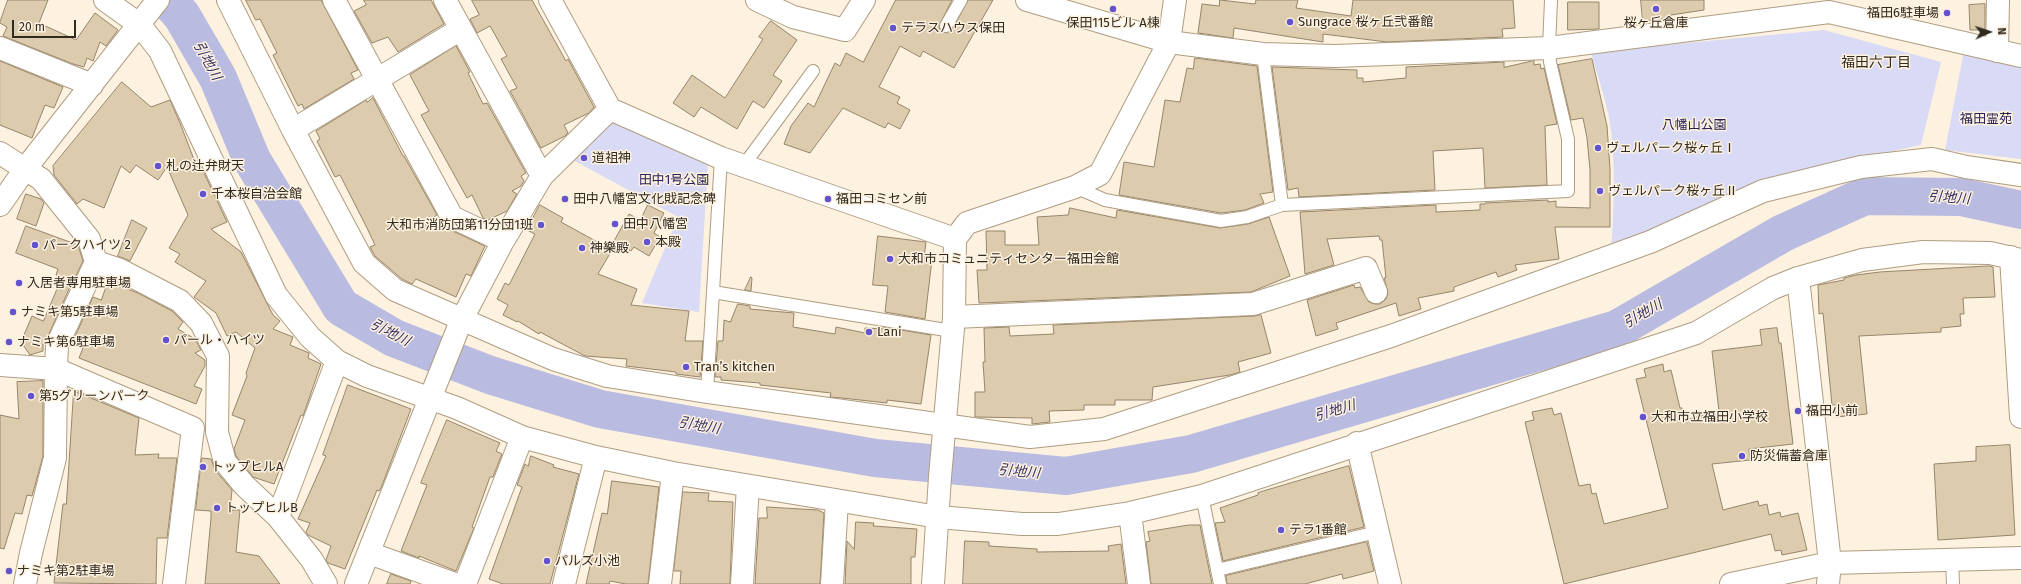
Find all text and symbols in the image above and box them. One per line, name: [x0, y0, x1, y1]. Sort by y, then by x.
marker: 保田115ビル A棟: [1108, 4, 1118, 14]
marker: 桜ヶ丘倉庫: [1651, 4, 1661, 14]
place label: 福田6駐車場: [1867, 5, 1939, 21]
marker: 福田6駐車場: [1942, 8, 1952, 18]
scale bar: [14, 12, 78, 38]
north arrow: [1969, 12, 2009, 52]
place label: Sungrace 桜ヶ丘弐番館: [1298, 14, 1433, 30]
place label: 保田115ビル A棟: [1066, 15, 1160, 31]
place label: 桜ヶ丘倉庫: [1624, 15, 1688, 31]
marker: Sungrace 桜ヶ丘弐番館: [1285, 17, 1295, 27]
text: 20 m: [19, 20, 45, 34]
place label: テラスハウス保田: [901, 20, 1005, 36]
marker: テラスハウス保田: [888, 23, 898, 33]
text: N: [1995, 27, 2008, 35]
water label: 引地川: [189, 39, 225, 83]
district label: 福田六丁目: [1841, 55, 1911, 71]
park label: 福田霊苑: [1960, 111, 2012, 127]
park label: 八幡山公園: [1662, 117, 1726, 133]
place label: ヴェルパーク桜ヶ丘Ⅰ: [1606, 140, 1736, 156]
marker: ヴェルパーク桜ヶ丘Ⅰ: [1593, 143, 1603, 153]
place label: 道祖神: [592, 150, 631, 166]
marker: 道祖神: [579, 153, 589, 163]
place label: 札の辻弁財天: [166, 158, 244, 174]
marker: 札の辻弁財天: [153, 161, 163, 171]
park label: 田中1号公園: [639, 172, 709, 188]
place label: ヴェルパーク桜ヶ丘Ⅱ: [1608, 183, 1738, 199]
place label: 千本桜自治会館: [211, 186, 302, 202]
marker: ヴェルパーク桜ヶ丘Ⅱ: [1595, 186, 1605, 196]
water label: 引地川: [1927, 188, 1971, 208]
marker: 千本桜自治会館: [198, 189, 208, 199]
place label: 田中八幡宮文化戝記念碑: [573, 191, 716, 207]
place label: 福田コミセン前: [836, 191, 927, 207]
marker: 田中八幡宮文化戝記念碑: [560, 194, 570, 204]
marker: 福田コミセン前: [823, 194, 833, 204]
place label: 田中八幡宮: [623, 216, 688, 232]
place label: 大和市消防団第11分団1班: [386, 217, 533, 233]
marker: 田中八幡宮: [610, 219, 620, 229]
marker: 大和市消防団第11分団1班: [536, 220, 546, 230]
place label: 本殿: [655, 234, 681, 250]
place label: パークハイツ 2: [43, 237, 131, 253]
marker: 本殿: [642, 237, 652, 247]
marker: パークハイツ 2: [30, 240, 40, 250]
place label: 神樂殿: [590, 240, 629, 256]
marker: 神樂殿: [577, 243, 587, 253]
place label: 大和市コミュニティセンター福田会館: [898, 251, 1119, 267]
marker: 大和市コミュニティセンター福田会館: [885, 254, 895, 264]
place label: 入居者専用駐車場: [27, 275, 131, 291]
marker: 入居者専用駐車場: [14, 278, 24, 288]
water label: 引地川: [1621, 296, 1665, 332]
place label: ナミキ第5駐車場: [21, 304, 119, 320]
marker: ナミキ第5駐車場: [8, 307, 18, 317]
water label: 引地川: [367, 316, 413, 350]
place label: Lani: [877, 324, 902, 340]
marker: Lani: [864, 327, 874, 337]
place label: パール・ハイツ: [174, 332, 265, 348]
place label: ナミキ第6駐車場: [17, 334, 115, 350]
marker: パール・ハイツ: [161, 335, 171, 345]
marker: ナミキ第6駐車場: [4, 337, 14, 347]
place label: Tran’s kitchen: [694, 359, 775, 375]
marker: Tran’s kitchen: [681, 362, 691, 372]
place label: 第5グリーンパーク: [39, 388, 150, 404]
marker: 第5グリーンパーク: [26, 391, 36, 401]
water label: 引地川: [1312, 397, 1358, 425]
place label: 福田小前: [1806, 403, 1858, 419]
marker: 福田小前: [1793, 406, 1803, 416]
place label: 大和市立福田小学校: [1651, 409, 1768, 425]
marker: 大和市立福田小学校: [1638, 412, 1648, 422]
water label: 引地川: [677, 414, 721, 438]
place label: 防災備蓄倉庫: [1750, 448, 1828, 464]
marker: 防災備蓄倉庫: [1737, 451, 1747, 461]
place label: トップヒルA: [211, 459, 283, 475]
water label: 引地川: [997, 461, 1041, 483]
marker: トップヒルA: [198, 462, 208, 472]
place label: トップヒルB: [225, 500, 298, 516]
marker: トップヒルB: [212, 503, 222, 513]
place label: テラ1番館: [1289, 522, 1347, 538]
marker: テラ1番館: [1276, 525, 1286, 535]
place label: パルズ小池: [555, 553, 620, 569]
marker: パルズ小池: [542, 556, 552, 566]
place label: ナミキ第2駐車場: [17, 563, 114, 579]
marker: ナミキ第2駐車場: [4, 566, 14, 576]

